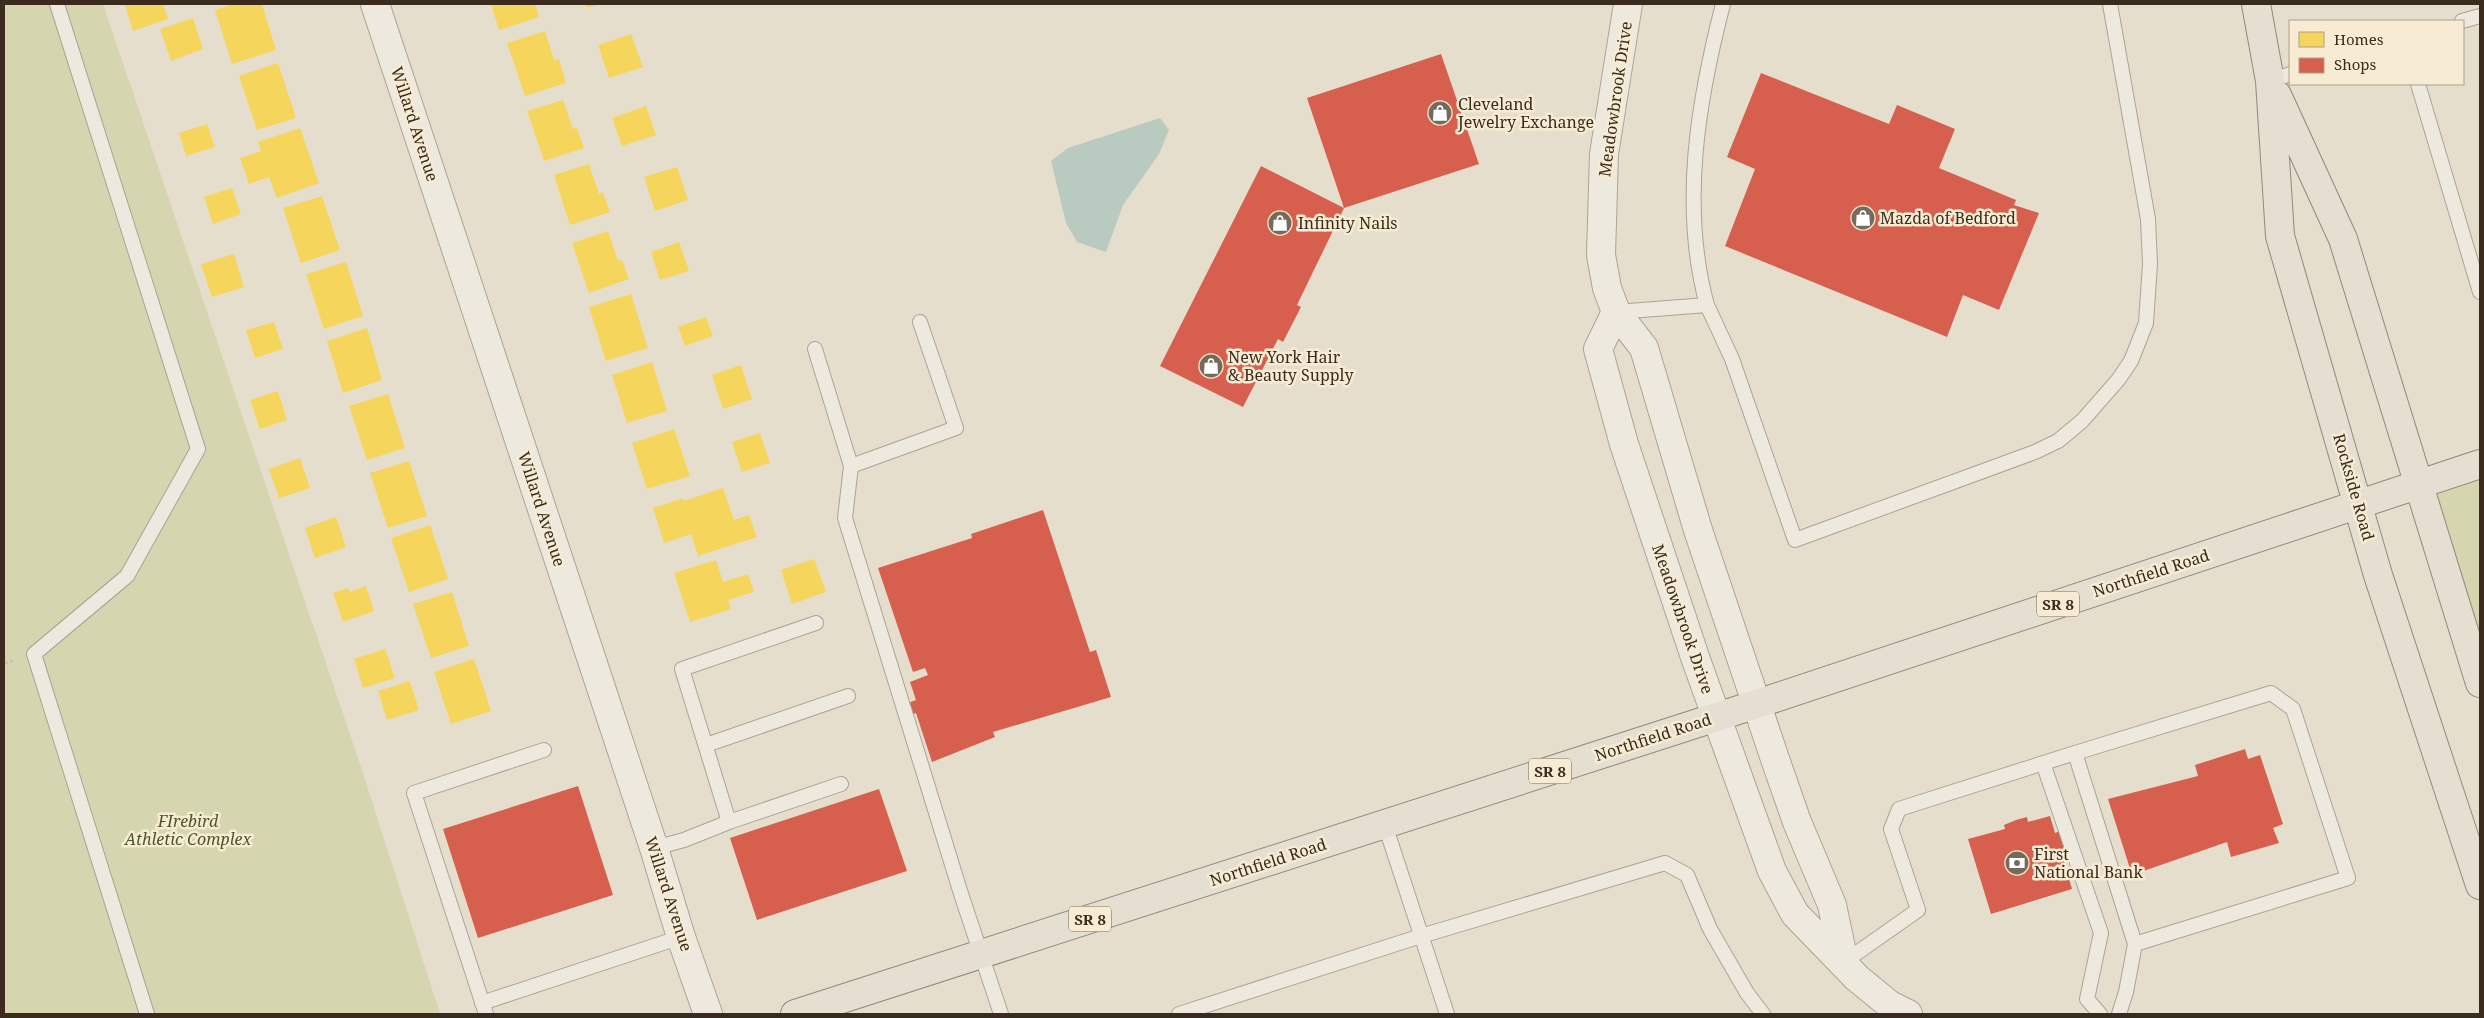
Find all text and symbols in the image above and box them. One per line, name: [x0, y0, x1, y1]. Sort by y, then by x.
street label: Meadowbrook Drive: [1593, 20, 1637, 178]
legend: [2289, 20, 2464, 85]
text: Homes: [2334, 29, 2384, 49]
text: Shops: [2334, 54, 2377, 74]
street label: Willard Avenue: [386, 64, 444, 184]
place label: Cleveland Jewelry Exchange: [1457, 93, 1594, 133]
shop icon: Cleveland Jewelry Exchange: [1427, 100, 1453, 126]
shop icon: Mazda of Bedford: [1850, 205, 1876, 231]
place label: Mazda of Bedford: [1880, 207, 2016, 229]
shop icon: Infinity Nails: [1267, 210, 1293, 236]
place label: Infinity Nails: [1298, 212, 1398, 234]
place label: New York Hair & Beauty Supply: [1228, 346, 1355, 386]
shop icon: New York Hair & Beauty Supply: [1198, 353, 1224, 379]
street label: Rockside Road: [2328, 431, 2380, 543]
street label: Willard Avenue: [513, 449, 571, 569]
street label: Meadowbrook Drive: [1647, 541, 1719, 697]
street label: Northfield Road: [2090, 544, 2212, 602]
road number: SR 8: [2037, 592, 2079, 616]
street label: Northfield Road: [1592, 708, 1714, 766]
road number: SR 8: [1529, 758, 1571, 784]
park label: FIrebird Athletic Complex: [124, 810, 252, 850]
street label: Northfield Road: [1207, 833, 1329, 891]
street label: Willard Avenue: [640, 834, 698, 954]
place label: First National Bank: [2034, 843, 2143, 883]
bank icon: First National Bank: [2004, 850, 2030, 876]
road number: SR 8: [1069, 906, 1111, 932]

